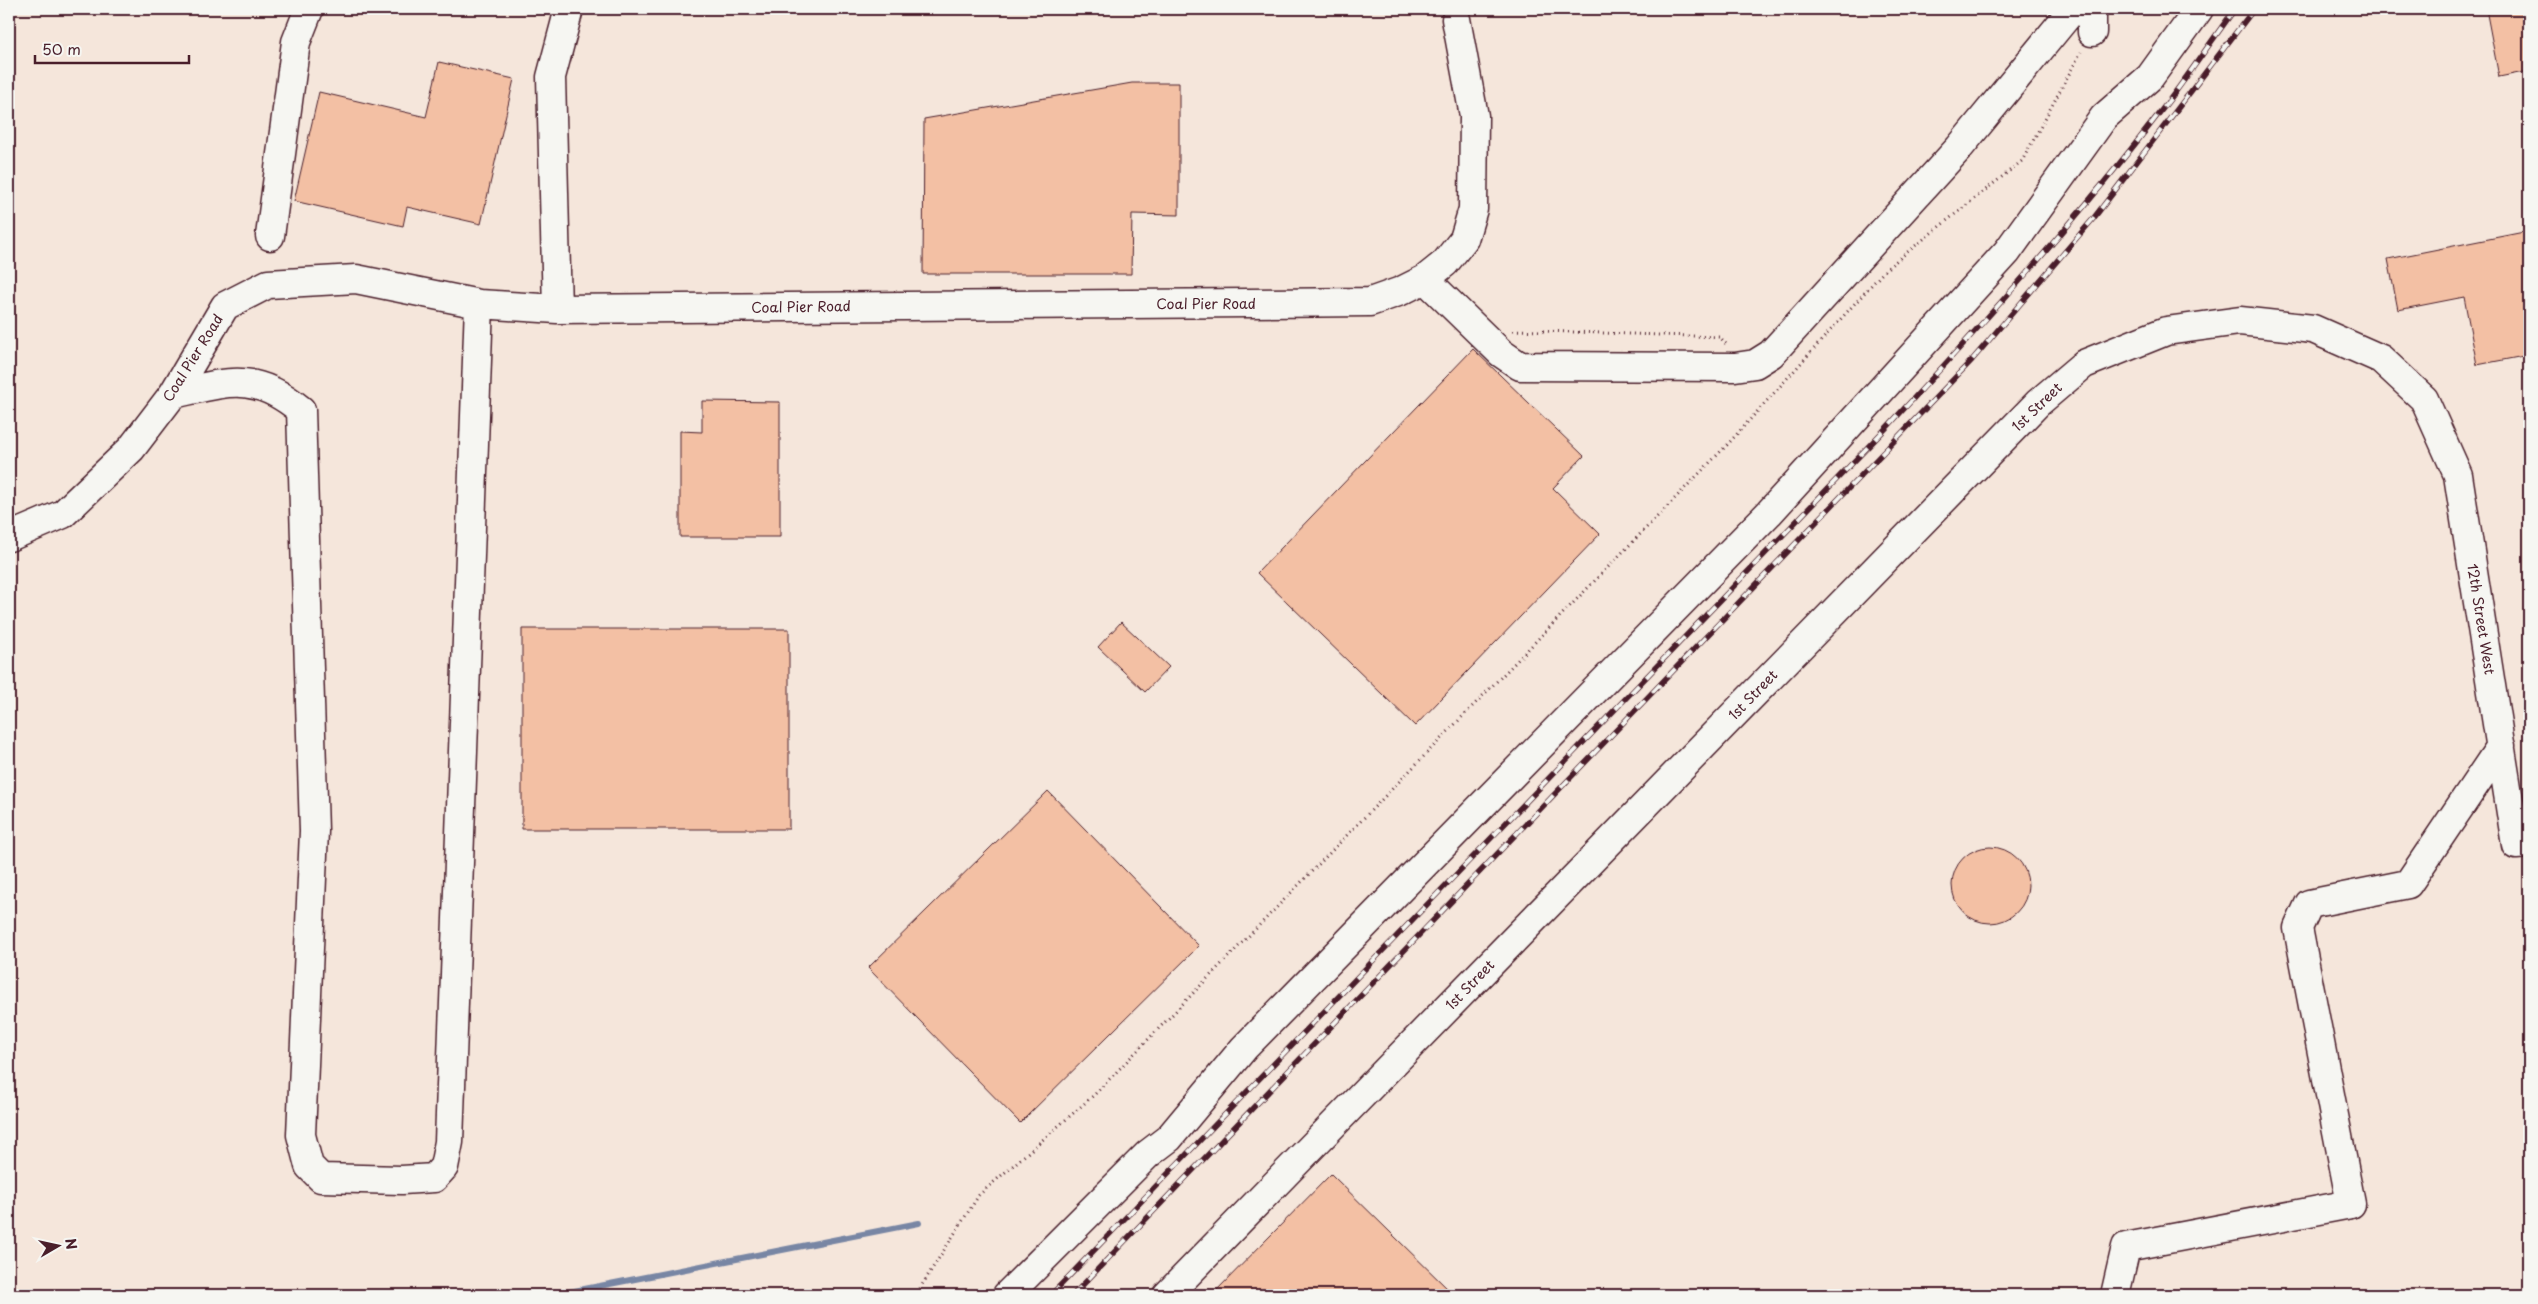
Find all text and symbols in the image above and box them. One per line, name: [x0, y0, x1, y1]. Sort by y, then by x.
scale bar: [35, 32, 189, 64]
text: 50 m: [42, 37, 81, 60]
street label: Coal Pier Road: [1156, 293, 1256, 314]
street label: Coal Pier Road: [751, 295, 851, 318]
street label: Coal Pier Road: [157, 310, 228, 406]
street label: 1st Street: [2007, 377, 2067, 436]
street label: 12th Street West: [2462, 562, 2501, 676]
street label: 1st Street: [1723, 665, 1782, 725]
street label: 1st Street: [1440, 955, 1499, 1015]
north arrow: [32, 1222, 82, 1272]
text: N: [60, 1237, 83, 1251]

